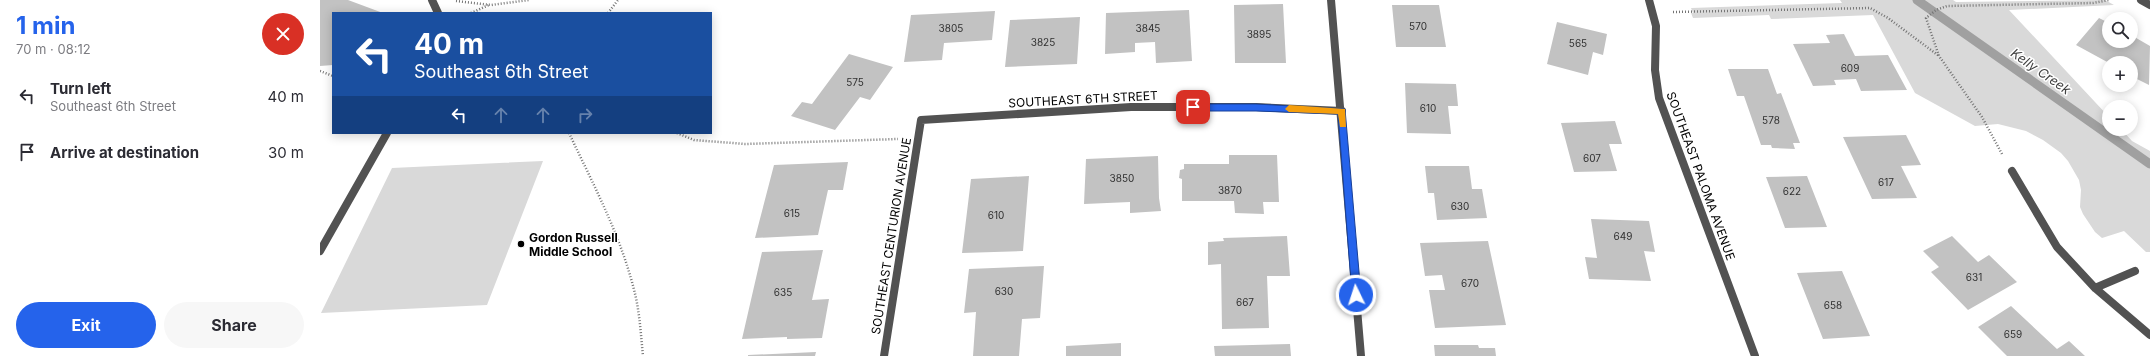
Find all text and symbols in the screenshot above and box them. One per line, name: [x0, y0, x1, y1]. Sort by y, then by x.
text: 1 min: [16, 11, 75, 40]
map controls: [2102, 12, 2138, 136]
button: search: [2102, 12, 2138, 48]
button: close: [262, 13, 304, 55]
house number: 570: [1409, 20, 1427, 32]
house number: 3805: [939, 22, 963, 34]
house number: 3845: [1136, 22, 1160, 34]
text: 40 m: [414, 27, 484, 61]
icon: left: [348, 28, 400, 80]
house number: 3895: [1247, 28, 1271, 40]
house number: 3825: [1031, 36, 1055, 48]
house number: 565: [1569, 37, 1587, 49]
text: 70 m · 08:12: [16, 41, 91, 57]
water label: Kelly Creek: [2008, 45, 2075, 98]
button: +: [2102, 56, 2138, 92]
text: Southeast 6th Street: [414, 61, 588, 82]
house number: 609: [1841, 62, 1859, 74]
house number: 575: [846, 76, 864, 88]
text: Turn left: [50, 79, 111, 98]
icon: left: [16, 85, 38, 107]
text: 40 m: [267, 87, 304, 106]
street label: SOUTHEAST 6TH STREET: [1008, 88, 1158, 110]
pin: [1176, 90, 1210, 124]
street label: SOUTHEAST PALOMA AVENUE: [1663, 90, 1739, 262]
icon: arrive: [1182, 96, 1204, 118]
text: Southeast 6th Street: [50, 98, 176, 114]
button: −: [2102, 100, 2138, 136]
house number: 610: [1420, 102, 1436, 114]
icon: left: [448, 104, 470, 126]
icon: ahead: [490, 104, 512, 126]
icon: ahead: [532, 104, 554, 126]
icon: right: [574, 104, 596, 126]
house number: 578: [1762, 114, 1780, 126]
street label: SOUTHEAST CENTURION AVENUE: [868, 136, 914, 336]
icon: arrive: [16, 141, 38, 163]
text: Arrive at destination: [50, 143, 199, 162]
text: 30 m: [268, 143, 304, 162]
house number: 607: [1583, 152, 1601, 164]
house number: 3850: [1110, 172, 1134, 184]
house number: 617: [1878, 176, 1894, 188]
house number: 3870: [1218, 184, 1242, 196]
house number: 622: [1783, 185, 1801, 197]
house number: 630: [1451, 200, 1469, 212]
house number: 615: [784, 207, 800, 219]
house number: 610: [988, 209, 1004, 221]
place label: Gordon Russell Middle School: [529, 230, 618, 259]
house number: 649: [1614, 230, 1632, 242]
marker: Gordon Russell Middle School: [516, 239, 526, 249]
house number: 631: [1966, 271, 1982, 283]
position arrow: [1335, 274, 1377, 316]
house number: 670: [1461, 277, 1479, 289]
house number: 630: [995, 285, 1013, 297]
house number: 635: [774, 286, 792, 298]
house number: 667: [1236, 296, 1254, 308]
house number: 658: [1824, 299, 1842, 311]
button: Exit: [16, 302, 156, 348]
button: Share: [164, 302, 304, 348]
house number: 659: [2004, 328, 2022, 340]

